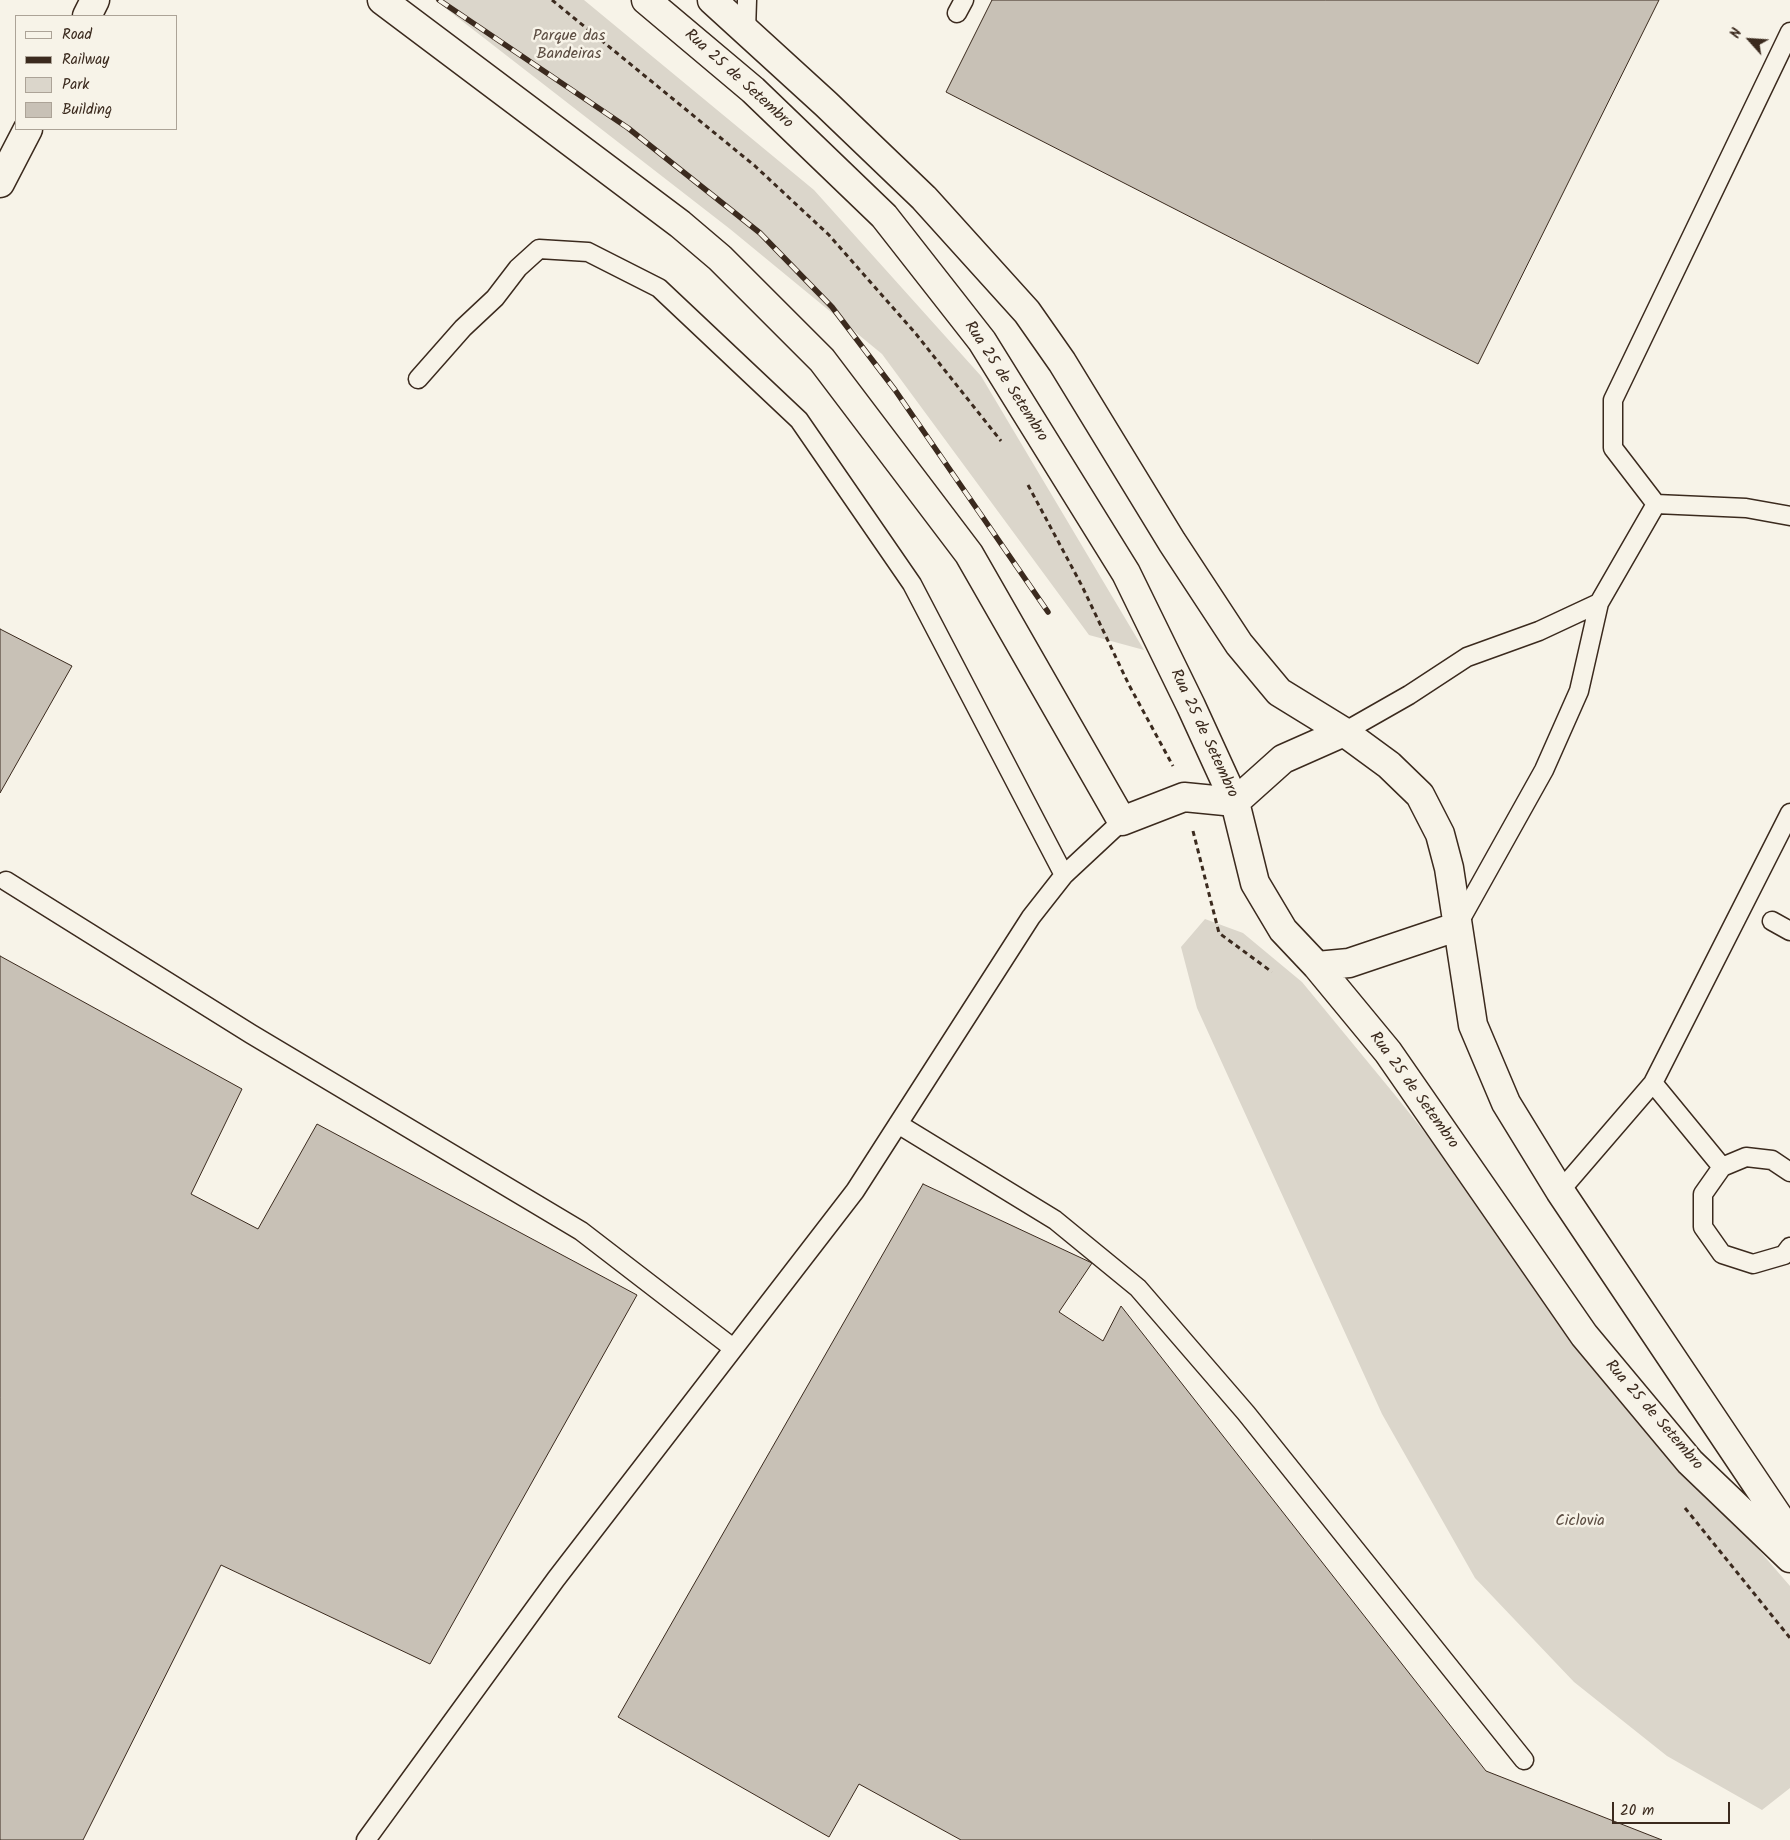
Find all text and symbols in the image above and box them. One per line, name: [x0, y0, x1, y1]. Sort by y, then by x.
legend: [15, 15, 178, 130]
north arrow: [1725, 15, 1775, 65]
text: Road: [62, 23, 92, 47]
text: N: [1725, 25, 1748, 42]
street label: Rua 25 de Setembro: [680, 26, 796, 134]
park label: Parque das Bandeiras: [533, 27, 605, 65]
text: Railway: [62, 48, 109, 72]
text: Park: [62, 73, 89, 97]
text: Building: [62, 98, 112, 122]
street label: Rua 25 de Setembro: [959, 318, 1051, 446]
street label: Rua 25 de Setembro: [1165, 667, 1241, 801]
street label: Rua 25 de Setembro: [1364, 1029, 1462, 1153]
street label: Rua 25 de Setembro: [1600, 1357, 1706, 1475]
park label: Ciclovia: [1555, 1512, 1605, 1532]
scale bar: [1615, 1792, 1732, 1824]
text: 20 m: [1620, 1799, 1654, 1823]

